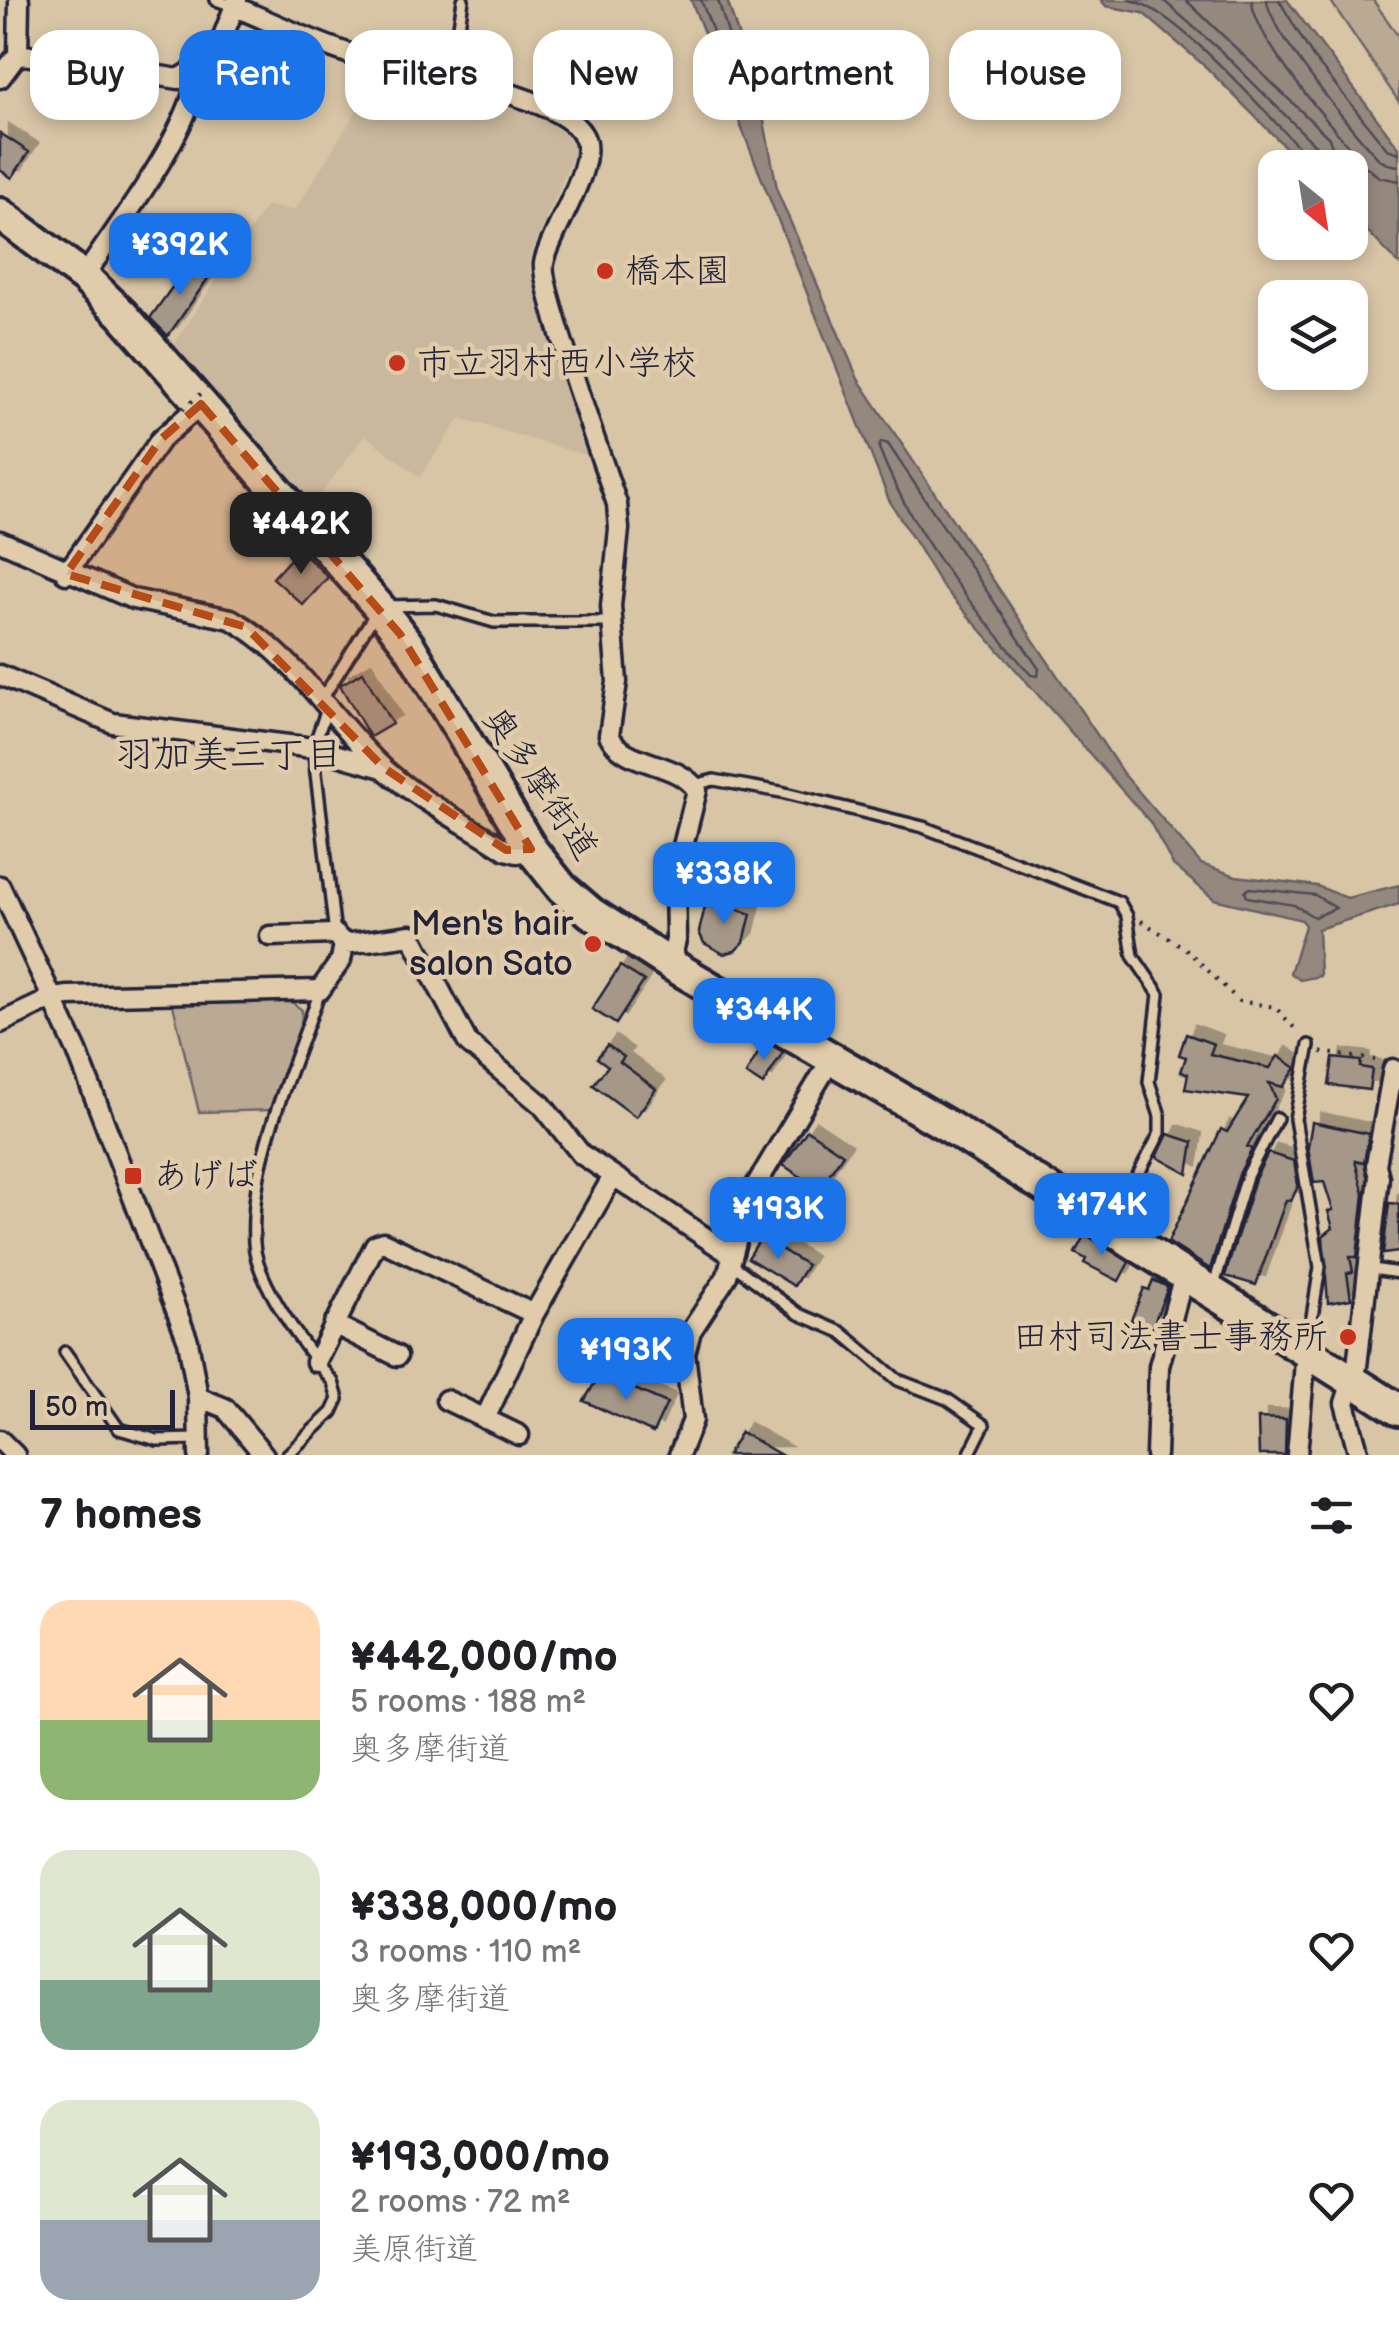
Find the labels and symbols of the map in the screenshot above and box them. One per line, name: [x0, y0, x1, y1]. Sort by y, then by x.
north arrow: [1258, 150, 1368, 260]
pin: ¥392K: [110, 213, 250, 298]
place label: 橋本園: [625, 250, 730, 293]
marker: 橋本園: [594, 260, 616, 282]
place label: 市立羽村西小学校: [417, 342, 697, 385]
marker: 市立羽村西小学校: [386, 352, 408, 374]
pin: ¥442K: [231, 492, 371, 577]
street label: 奥多摩街道: [473, 699, 607, 869]
district label: 羽加美三丁目: [115, 733, 343, 778]
pin: ¥338K: [654, 842, 794, 927]
place label: Men's hair salon Sato: [409, 903, 574, 986]
marker: Men's hair salon Sato: [582, 933, 604, 955]
pin: ¥344K: [694, 978, 834, 1063]
place label: あげば: [153, 1155, 258, 1198]
marker: あげば: [122, 1165, 144, 1187]
pin: ¥174K: [1032, 1173, 1172, 1258]
pin: ¥193K: [708, 1177, 848, 1262]
place label: 田村司法書士事務所: [1013, 1316, 1328, 1359]
pin: ¥193K: [556, 1318, 696, 1403]
marker: 田村司法書士事務所: [1337, 1326, 1359, 1348]
scale bar: [30, 1385, 175, 1430]

